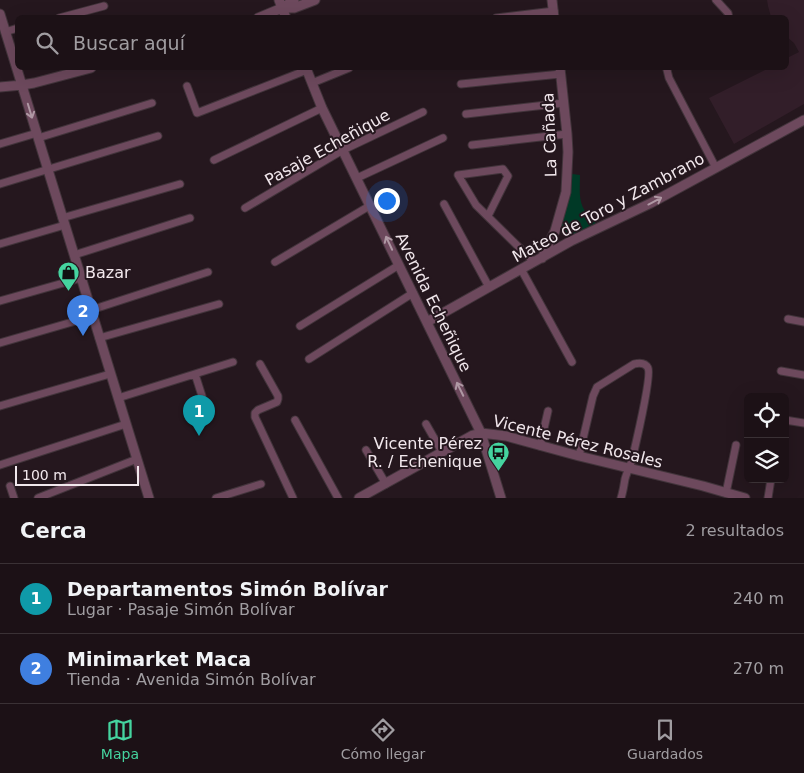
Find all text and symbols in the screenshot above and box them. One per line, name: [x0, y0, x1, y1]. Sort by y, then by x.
search box: [15, 15, 789, 70]
icon: search: [33, 29, 61, 57]
text: Buscar aquí: [73, 32, 185, 54]
street label: La Cañada: [539, 92, 560, 178]
one-way arrow: [25, 103, 35, 119]
street label: Pasaje Echeñique: [261, 105, 393, 190]
street label: Mateo de Toro y Zambrano: [509, 149, 708, 266]
your location: [374, 188, 400, 214]
one-way arrow: [647, 195, 662, 205]
street label: Avenida Echeñique: [392, 229, 476, 375]
one-way arrow: [383, 236, 393, 251]
shop icon: Bazar: [57, 260, 81, 291]
place label: Bazar: [85, 263, 131, 282]
pin: 2: [67, 295, 99, 336]
one-way arrow: [455, 382, 464, 397]
map controls: [744, 393, 789, 483]
button: locate: [744, 393, 789, 438]
pin: 1: [183, 395, 215, 436]
street label: Vicente Pérez Rosales: [491, 411, 665, 472]
place label: Vicente Pérez R. / Echenique: [367, 434, 482, 471]
button: layers: [744, 438, 789, 483]
bus stop icon: Vicente Pérez R. / Echenique: [486, 440, 510, 471]
scale bar: [15, 463, 139, 486]
text: 100 m: [22, 467, 67, 483]
text: Cerca: [20, 519, 87, 543]
text: 2 resultados: [685, 521, 784, 540]
text: Departamentos Simón Bolívar: [67, 578, 388, 600]
text: 1: [30, 589, 42, 608]
text: 240 m: [733, 589, 784, 608]
text: Lugar · Pasaje Simón Bolívar: [67, 600, 295, 619]
text: Minimarket Maca: [67, 648, 251, 670]
text: 2: [30, 659, 42, 678]
text: 270 m: [733, 659, 784, 678]
text: Tienda · Avenida Simón Bolívar: [67, 670, 316, 689]
tab: Mapa: [101, 716, 139, 762]
tab: Cómo llegar: [341, 716, 425, 762]
tab: Guardados: [627, 716, 703, 762]

